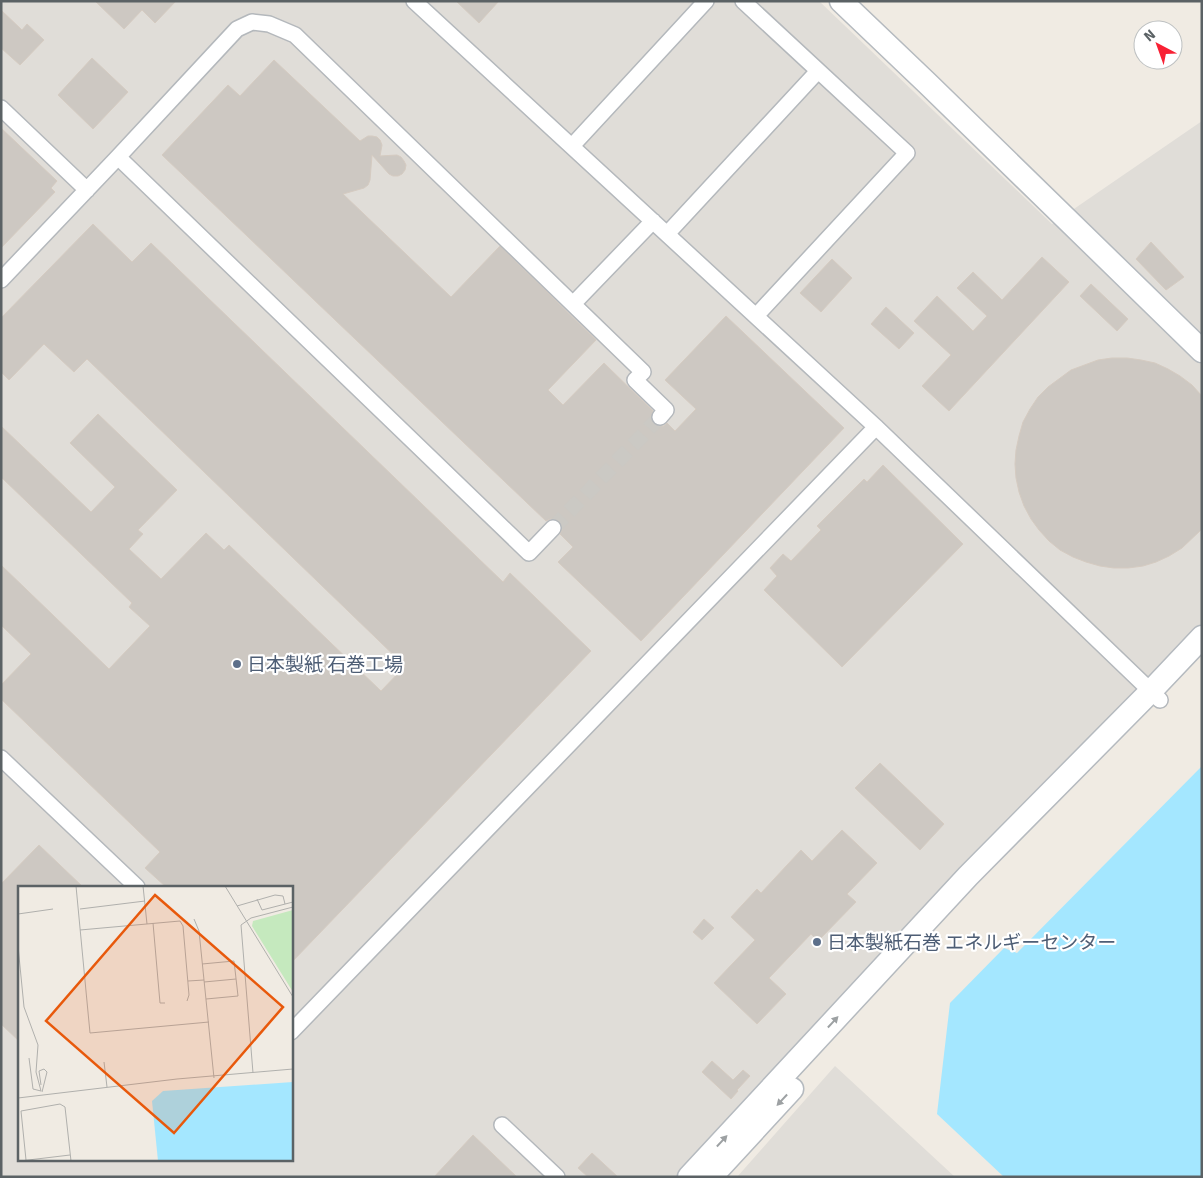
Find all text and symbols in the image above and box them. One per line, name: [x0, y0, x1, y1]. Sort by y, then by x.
north arrow: [1133, 20, 1183, 70]
text: N: [1141, 26, 1159, 45]
place label: 日本製紙 石巻工場: [247, 653, 403, 677]
marker: 日本製紙 石巻工場: [231, 658, 243, 670]
inset map: [18, 886, 292, 1160]
place label: 日本製紙石巻 エネルギーセンター: [827, 931, 1116, 955]
marker: 日本製紙石巻 エネルギーセンター: [811, 936, 823, 948]
one-way arrow: [827, 1016, 839, 1028]
one-way arrow: [776, 1093, 788, 1105]
one-way arrow: [716, 1135, 728, 1147]

